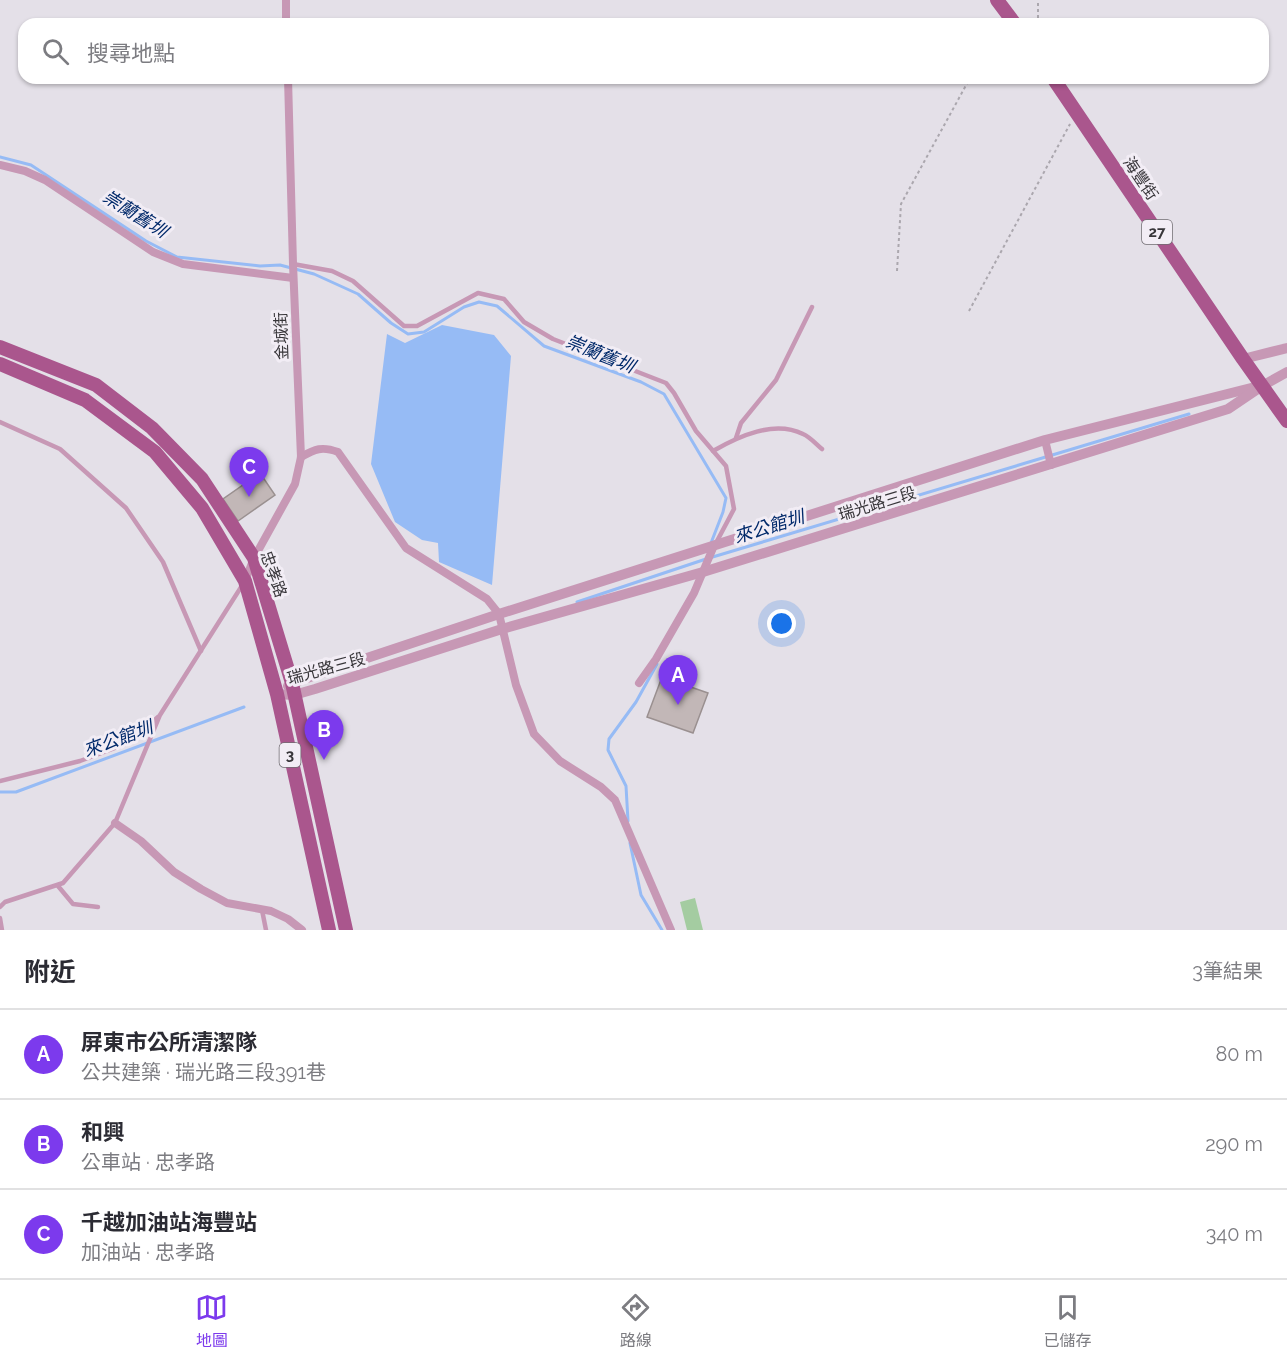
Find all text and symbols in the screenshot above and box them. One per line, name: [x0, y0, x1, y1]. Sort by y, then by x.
search box: [18, 18, 1269, 84]
icon: search: [39, 35, 72, 68]
text: 搜尋地點: [87, 40, 175, 66]
street label: 海豐街: [1119, 153, 1162, 203]
water label: 崇蘭舊圳: [99, 186, 174, 243]
road number: 27: [1142, 220, 1172, 244]
street label: 金城街: [271, 312, 292, 360]
water label: 崇蘭舊圳: [563, 330, 640, 378]
pin: C: [230, 448, 268, 497]
street label: 瑞光路三段: [836, 483, 918, 524]
water label: 來公館圳: [731, 505, 809, 547]
street label: 忠孝路: [256, 548, 291, 600]
your location: [767, 609, 796, 638]
street label: 瑞光路三段: [285, 649, 367, 688]
pin: A: [658, 656, 698, 705]
pin: B: [304, 710, 344, 760]
water label: 來公館圳: [80, 715, 158, 761]
road number: 3: [280, 743, 300, 767]
text: 附近: [24, 957, 76, 987]
text: 3筆結果: [1192, 959, 1263, 983]
text: 屏東市公所清潔隊: [81, 1029, 257, 1055]
text: A: [37, 1042, 50, 1066]
text: 80 m: [1215, 1042, 1263, 1066]
text: 公共建築 · 瑞光路三段391巷: [81, 1060, 326, 1084]
text: 和興: [81, 1119, 125, 1145]
text: B: [37, 1132, 50, 1156]
text: 290 m: [1205, 1132, 1263, 1156]
text: 公車站 · 忠孝路: [81, 1150, 215, 1174]
text: 千越加油站海豐站: [81, 1209, 257, 1235]
text: C: [37, 1222, 50, 1246]
text: 340 m: [1206, 1222, 1263, 1246]
text: 加油站 · 忠孝路: [81, 1240, 215, 1264]
tab: 地圖: [195, 1291, 228, 1351]
tab: 路線: [619, 1291, 652, 1351]
tab: 已儲存: [1043, 1291, 1091, 1351]

